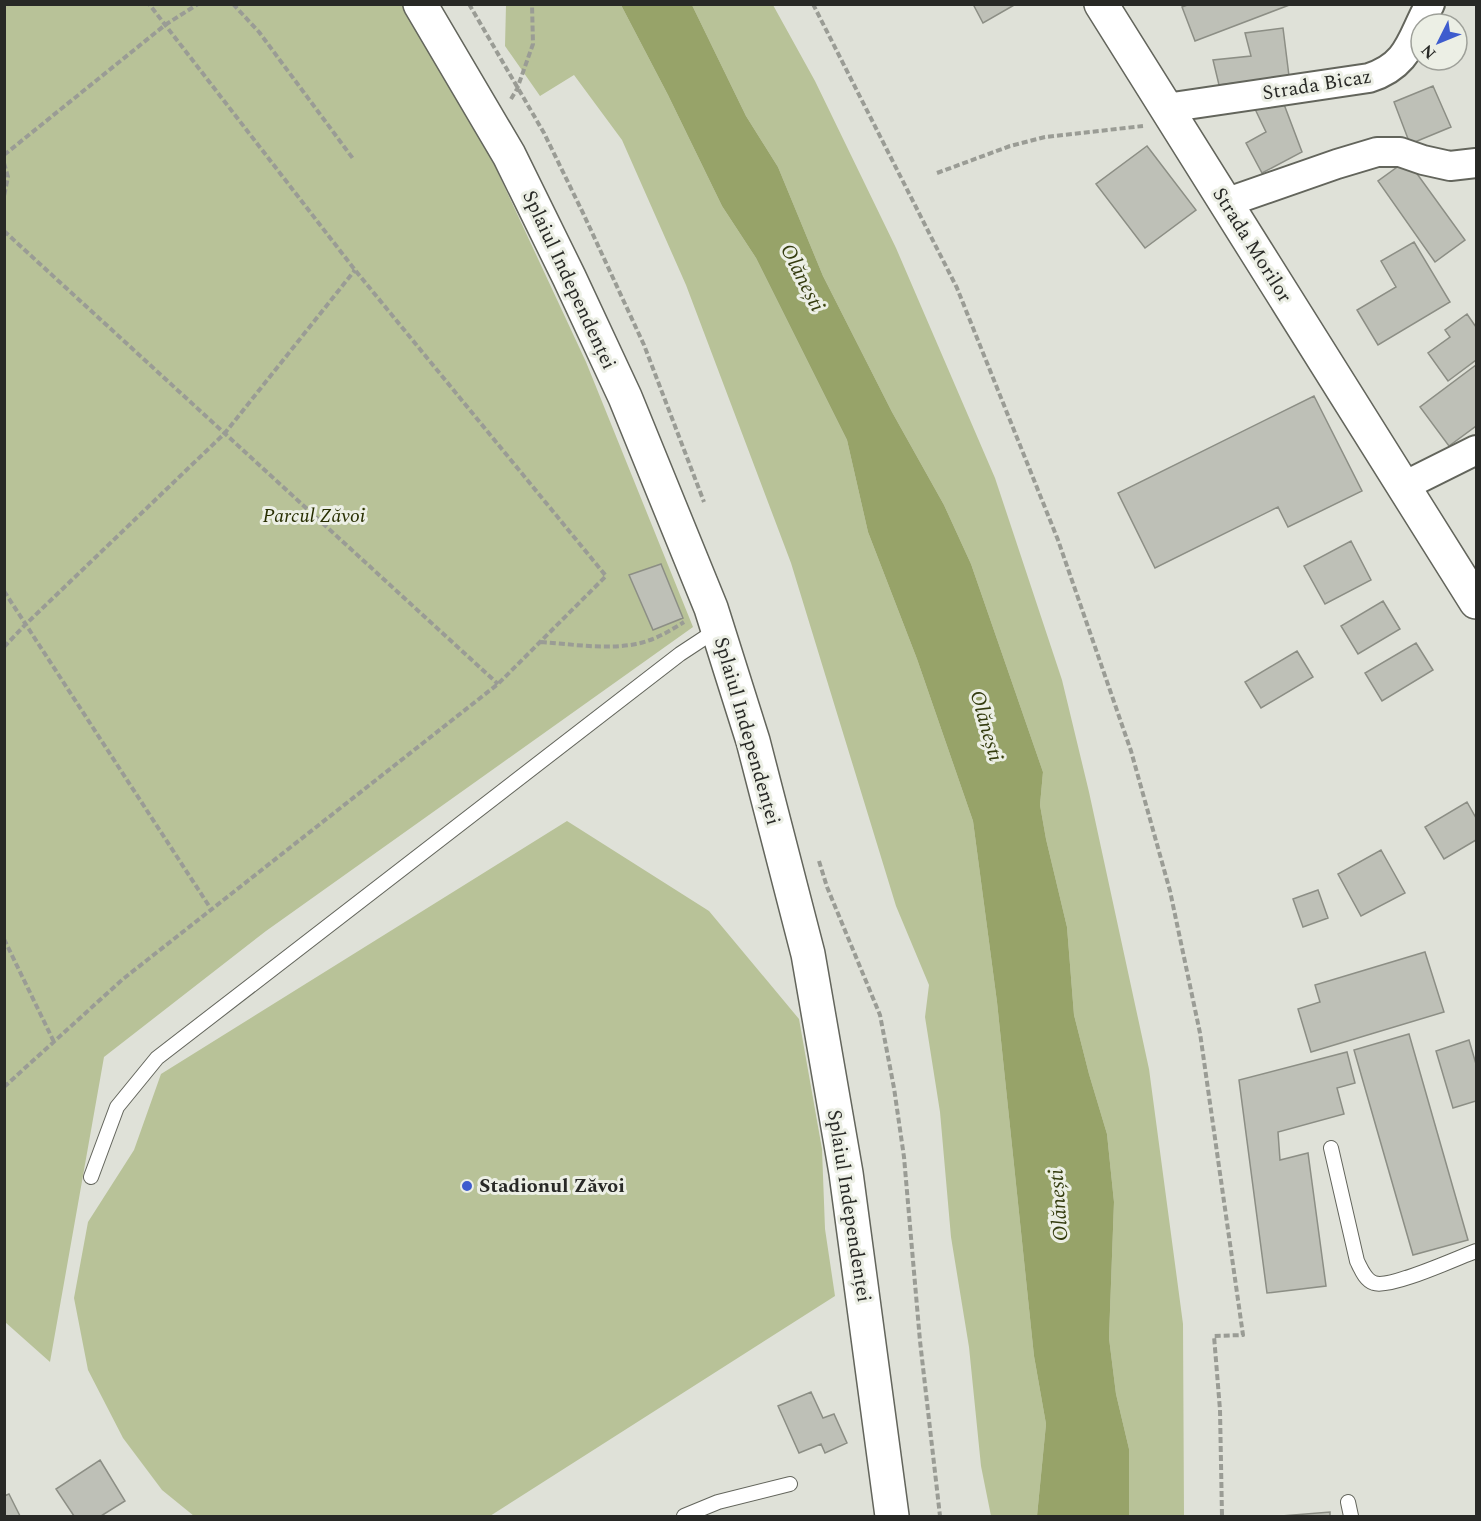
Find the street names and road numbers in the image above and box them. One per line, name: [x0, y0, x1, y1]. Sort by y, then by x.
street label: Strada Bicaz: [1260, 62, 1374, 108]
street label: Strada Morilor: [1205, 182, 1299, 308]
street label: Splaiul Independenței: [514, 185, 624, 375]
street label: Splaiul Independenței: [706, 633, 788, 829]
street label: Splaiul Independenței: [819, 1108, 879, 1304]

